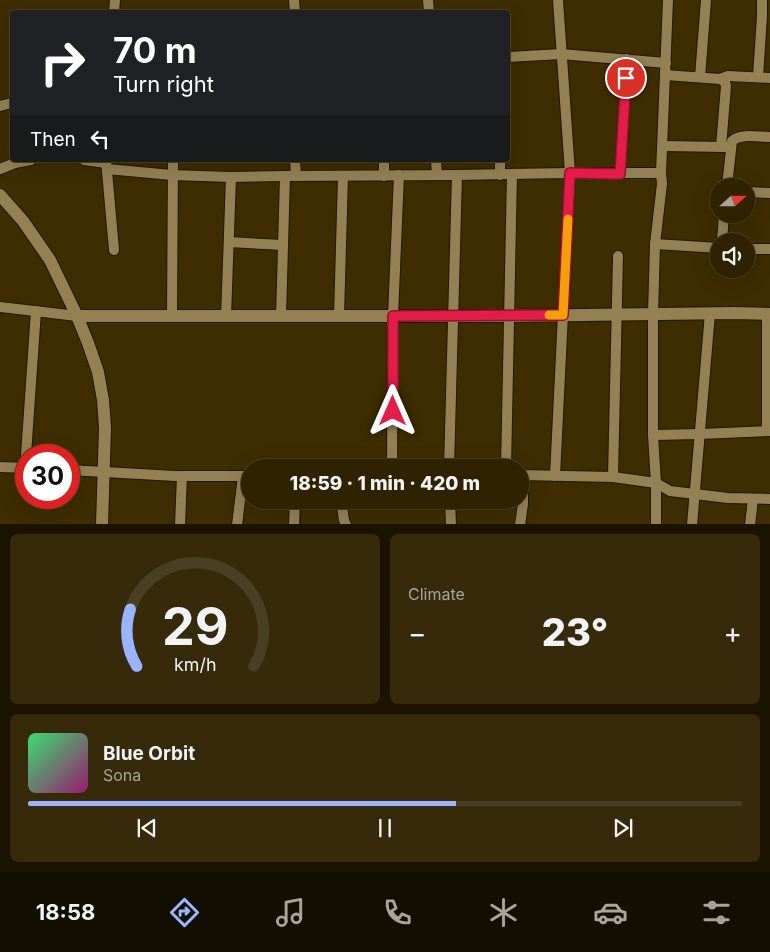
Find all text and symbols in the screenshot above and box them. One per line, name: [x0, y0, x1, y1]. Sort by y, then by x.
text: 70 m: [113, 29, 197, 71]
icon: right: [30, 30, 95, 95]
pin: [605, 57, 647, 99]
icon: arrive: [612, 64, 640, 92]
text: Turn right: [113, 71, 214, 97]
icon: left: [86, 125, 114, 153]
text: Then: [30, 128, 76, 151]
north arrow: [710, 178, 755, 222]
map controls: [710, 178, 755, 278]
button: sound: [710, 233, 755, 278]
position arrow: [366, 384, 418, 436]
speed limit sign: 30: [15, 444, 80, 509]
text: 18:59 · 1 min · 420 m: [290, 472, 480, 495]
text: Climate: [408, 584, 465, 604]
text: 29: [162, 595, 228, 658]
text: 23°: [542, 609, 608, 655]
text: −: [408, 616, 427, 650]
text: +: [723, 616, 742, 650]
text: km/h: [174, 654, 216, 675]
text: Blue Orbit: [103, 742, 195, 765]
text: Sona: [103, 765, 141, 785]
icon: previous: [133, 814, 161, 842]
icon: pause: [371, 814, 399, 842]
icon: next: [609, 814, 637, 842]
icon: directions: [167, 895, 202, 930]
icon: music: [273, 895, 308, 930]
icon: phone: [380, 895, 415, 930]
icon: climate: [486, 895, 521, 930]
icon: car: [593, 895, 628, 930]
icon: filters: [699, 895, 734, 930]
text: 18:58: [36, 899, 95, 925]

